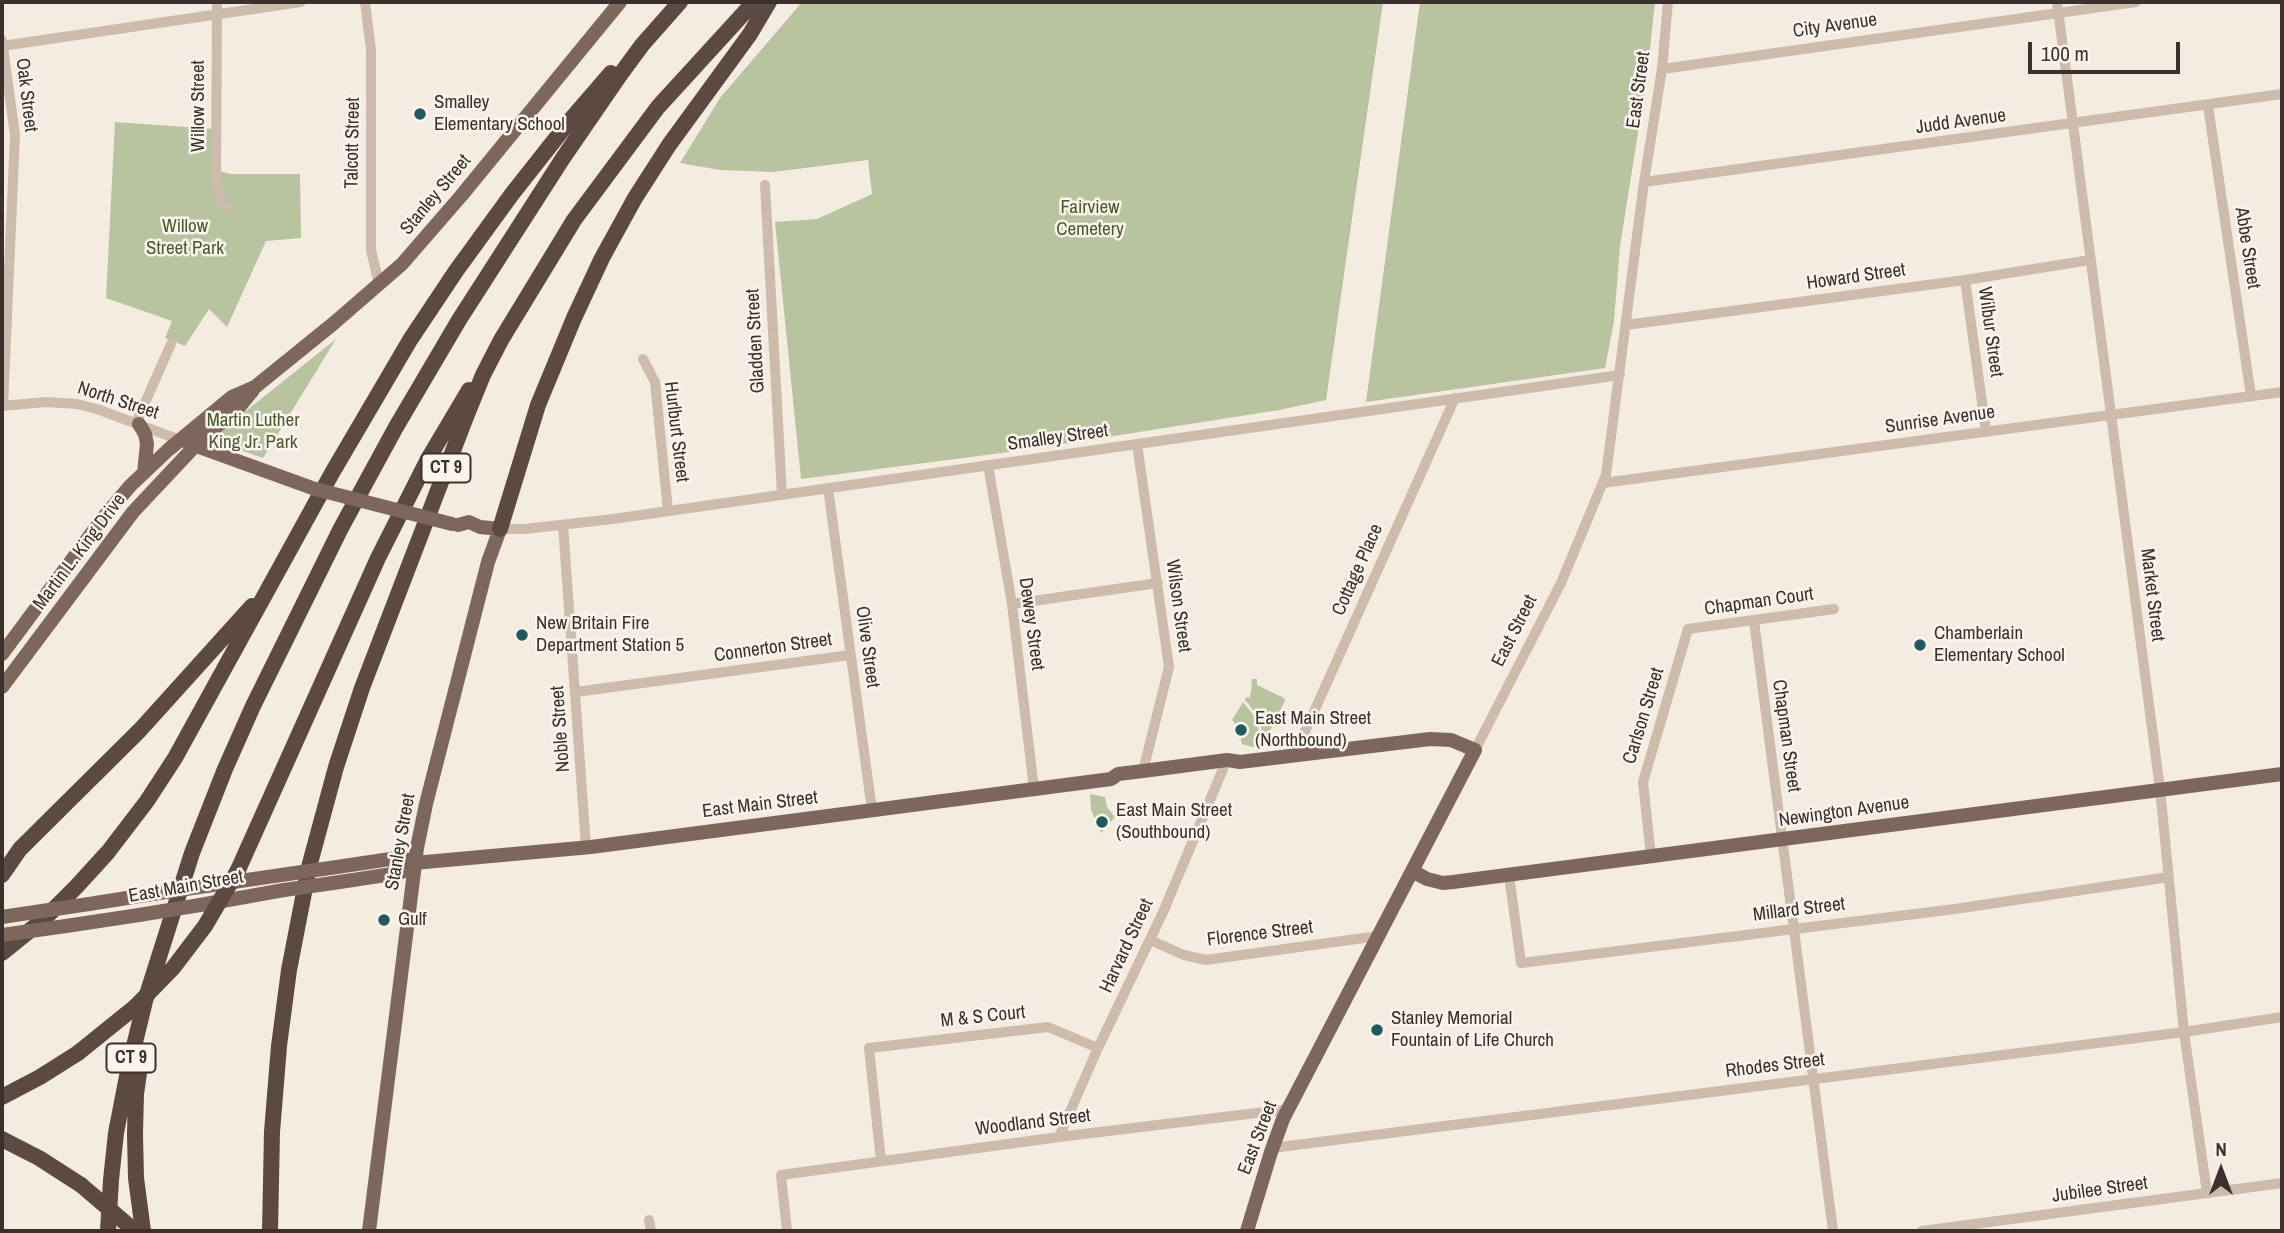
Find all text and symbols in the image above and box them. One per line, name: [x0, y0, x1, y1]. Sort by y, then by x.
street label: City Avenue: [1792, 9, 1878, 43]
scale bar: [2032, 28, 2184, 72]
text: 100 m: [2041, 39, 2089, 68]
street label: East Street: [1622, 50, 1656, 130]
street label: Oak Street: [10, 57, 42, 133]
street label: Willow Street: [188, 60, 210, 152]
place label: Smalley Elementary School: [434, 92, 565, 136]
street label: Talcott Street: [341, 97, 365, 189]
street label: Judd Avenue: [1915, 104, 2007, 140]
marker: Smalley Elementary School: [412, 106, 428, 122]
street label: Stanley Street: [396, 150, 476, 240]
park label: Fairview Cemetery: [1056, 197, 1124, 241]
street label: Abbe Street: [2229, 206, 2265, 290]
park label: Willow Street Park: [146, 216, 224, 260]
street label: Howard Street: [1805, 259, 1907, 295]
street label: Wilbur Street: [1972, 285, 2008, 379]
street label: Gladden Street: [742, 288, 770, 394]
street label: North Street: [75, 377, 161, 425]
street label: Hurlburt Street: [659, 380, 693, 484]
street label: Sunrise Avenue: [1884, 401, 1996, 439]
park label: Martin Luther King Jr. Park: [207, 410, 299, 454]
street label: Smalley Street: [1006, 420, 1110, 456]
road number: CT 9: [422, 454, 471, 482]
street label: Martin L. King Drive: [29, 489, 131, 615]
street label: Cottage Place: [1328, 521, 1388, 619]
street label: Market Street: [2135, 547, 2169, 643]
street label: Wilson Street: [1160, 558, 1196, 654]
street label: Dewey Street: [1013, 576, 1049, 672]
street label: Chapman Court: [1703, 583, 1815, 621]
street label: East Street: [1487, 591, 1543, 671]
street label: Olive Street: [850, 605, 884, 689]
place label: New Britain Fire Department Station 5: [536, 613, 684, 657]
place label: Chamberlain Elementary School: [1934, 623, 2065, 667]
marker: New Britain Fire Department Station 5: [514, 627, 530, 643]
street label: Connerton Street: [713, 628, 833, 668]
marker: Chamberlain Elementary School: [1912, 637, 1928, 653]
street label: Carlson Street: [1619, 665, 1669, 767]
street label: Chapman Street: [1767, 678, 1805, 794]
street label: Noble Street: [547, 685, 575, 773]
place label: East Main Street (Northbound): [1255, 708, 1371, 752]
marker: East Main Street (Northbound): [1233, 722, 1249, 738]
street label: East Main Street: [701, 787, 819, 823]
street label: Stanley Street: [381, 792, 421, 892]
street label: Newington Avenue: [1777, 792, 1911, 832]
place label: East Main Street (Southbound): [1116, 800, 1232, 844]
marker: East Main Street (Southbound): [1094, 814, 1110, 830]
street label: East Main Street: [127, 866, 245, 908]
street label: Millard Street: [1752, 893, 1846, 927]
street label: Harvard Street: [1095, 895, 1159, 997]
place label: Gulf: [398, 909, 427, 931]
marker: Gulf: [376, 912, 392, 928]
street label: Florence Street: [1206, 916, 1314, 952]
street label: M & S Court: [940, 1001, 1026, 1033]
place label: Stanley Memorial Fountain of Life Church: [1391, 1008, 1554, 1052]
marker: Stanley Memorial Fountain of Life Church: [1369, 1022, 1385, 1038]
road number: CT 9: [106, 1044, 156, 1072]
street label: Rhodes Street: [1724, 1049, 1826, 1083]
street label: East Street: [1234, 1098, 1282, 1178]
street label: Woodland Street: [974, 1105, 1092, 1141]
north arrow: [2186, 1135, 2256, 1205]
text: N: [2215, 1136, 2227, 1162]
street label: Jubilee Street: [2051, 1172, 2149, 1208]

